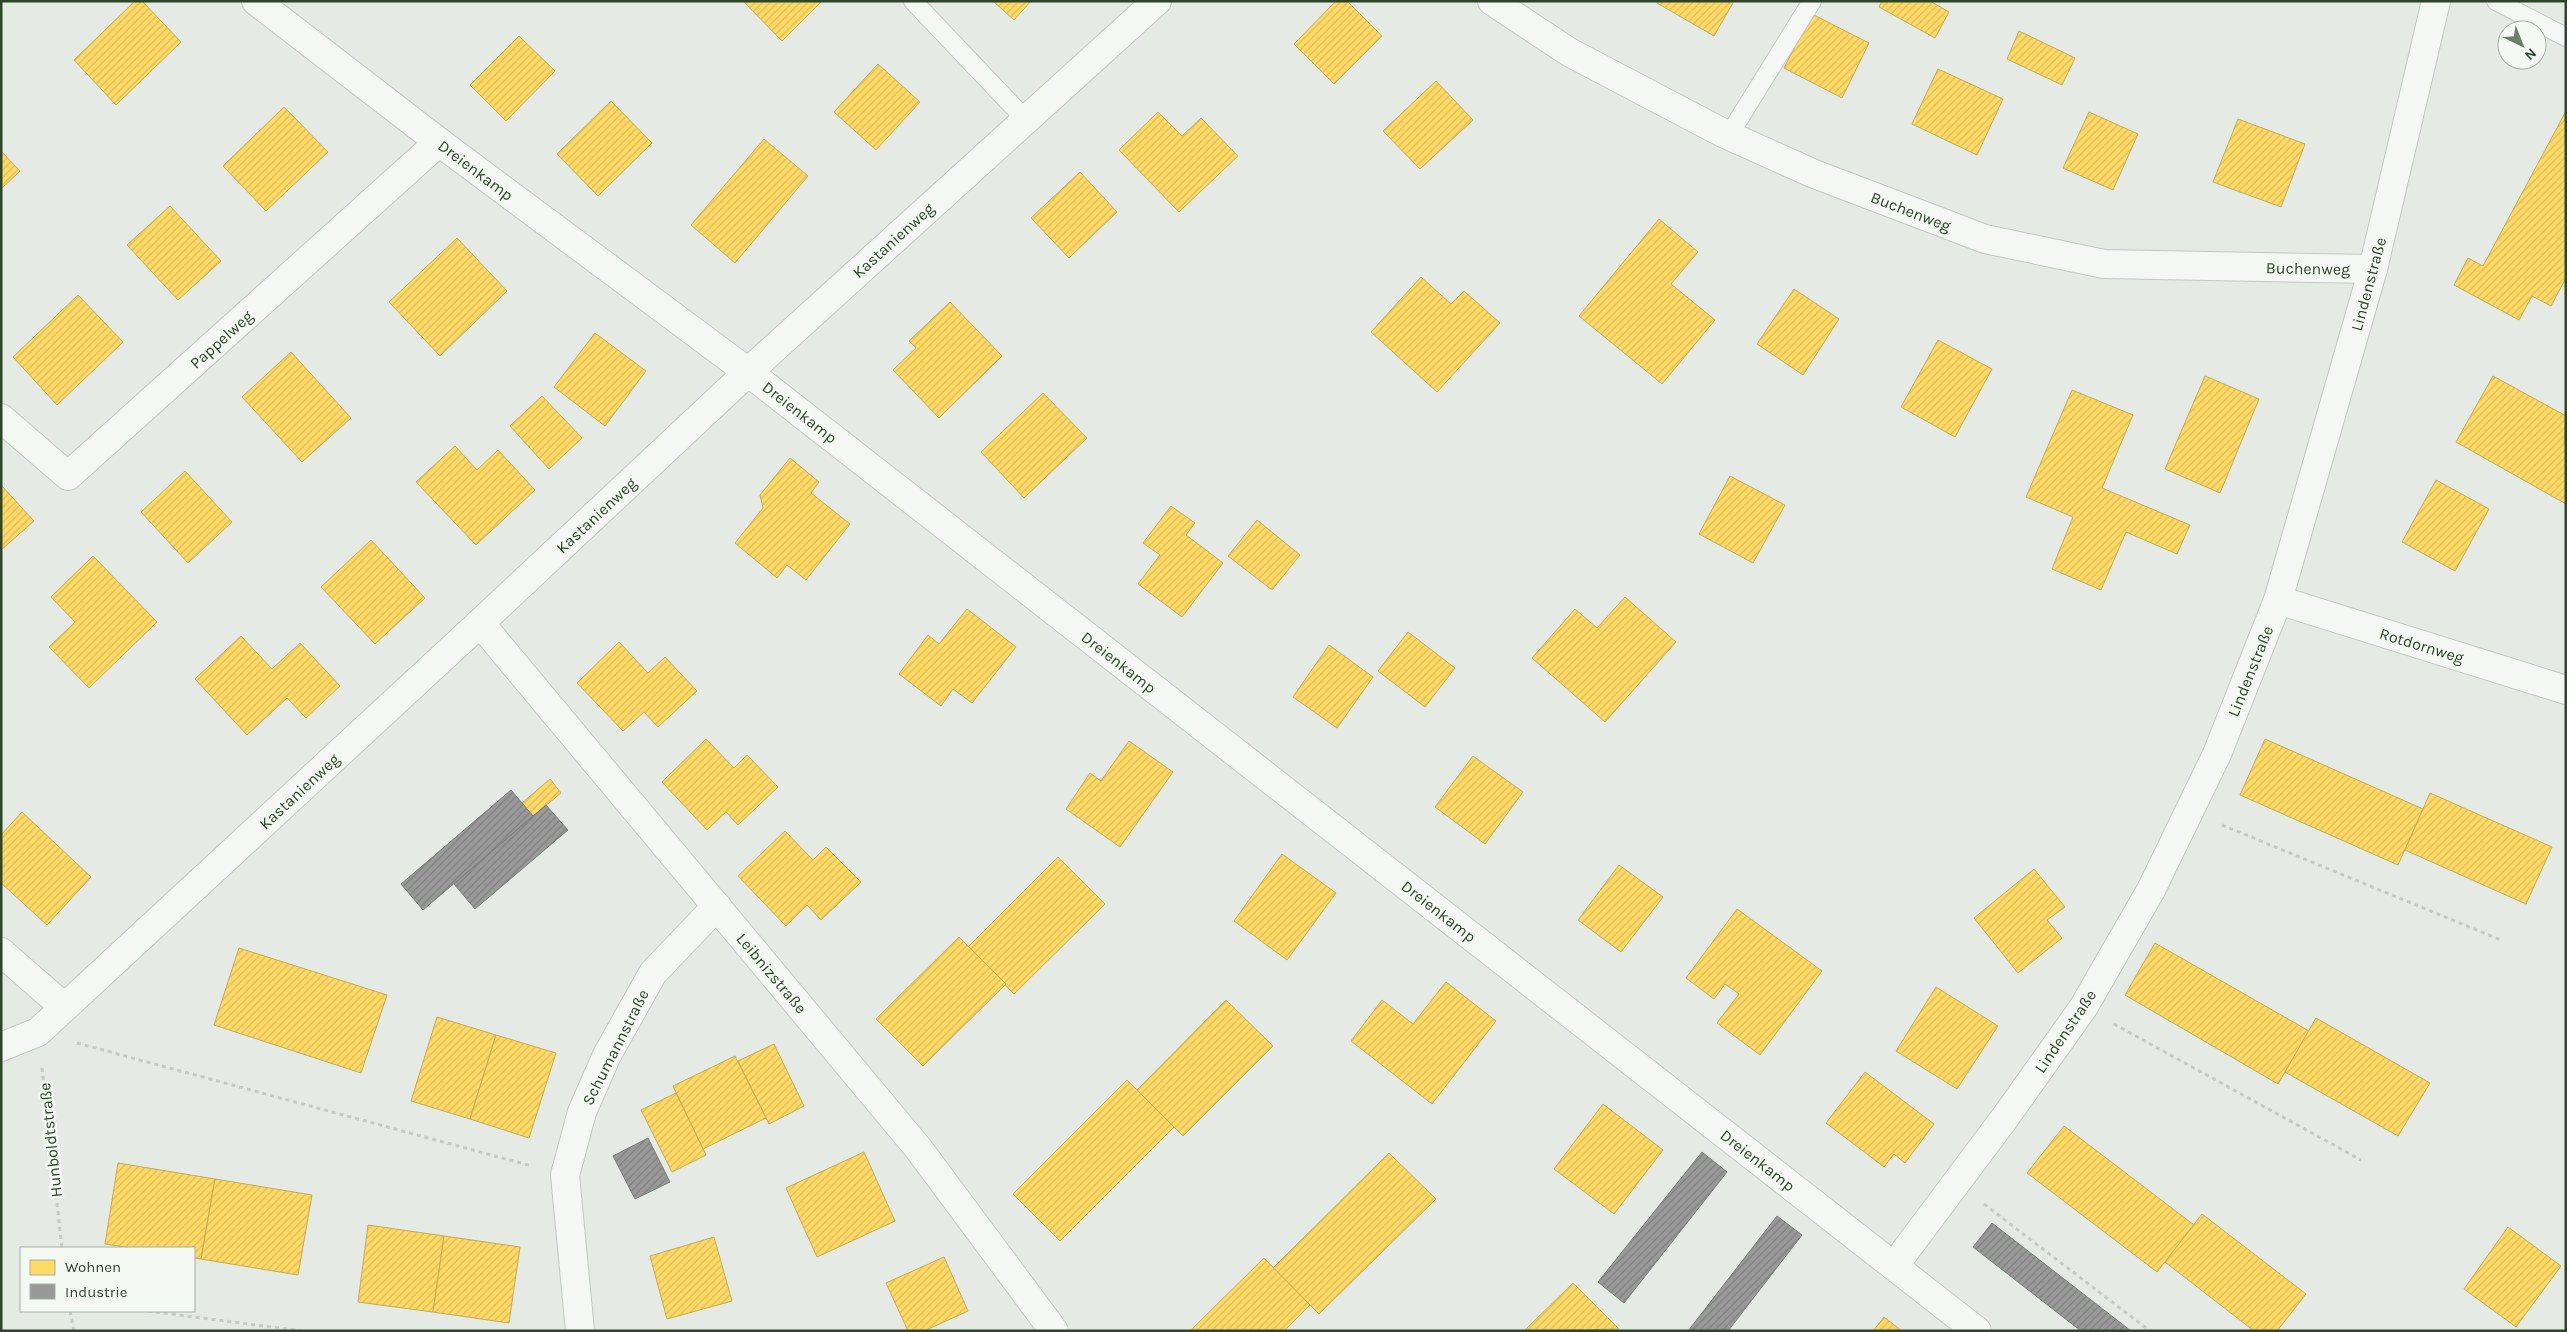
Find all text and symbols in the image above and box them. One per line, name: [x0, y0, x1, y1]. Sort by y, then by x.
north arrow: [2497, 20, 2547, 70]
text: N: [2521, 44, 2540, 64]
street label: Dreienkamp: [434, 136, 517, 205]
street label: Buchenweg: [1868, 187, 1954, 235]
street label: Kastanienweg: [849, 199, 938, 282]
street label: Lindenstraße: [2347, 235, 2390, 333]
street label: Buchenweg: [2266, 258, 2350, 279]
street label: Pappelweg: [186, 306, 257, 372]
street label: Dreienkamp: [759, 377, 841, 447]
street label: Kastanienweg: [552, 473, 640, 557]
street label: Lindenstraße: [2224, 623, 2277, 719]
street label: Rotdornweg: [2377, 624, 2466, 667]
street label: Dreienkamp: [1078, 627, 1160, 697]
street label: Kastanienweg: [255, 749, 343, 833]
street label: Dreienkamp: [1398, 876, 1480, 946]
street label: Leibnizstraße: [733, 929, 811, 1017]
street label: Schumannstraße: [578, 986, 653, 1108]
street label: Lindenstraße: [2031, 986, 2100, 1077]
street label: Hunboldtstraße: [35, 1082, 66, 1198]
street label: Dreienkamp: [1717, 1125, 1799, 1195]
legend: [20, 1247, 195, 1312]
text: Wohnen: [65, 1258, 121, 1276]
text: Industrie: [65, 1283, 127, 1301]

